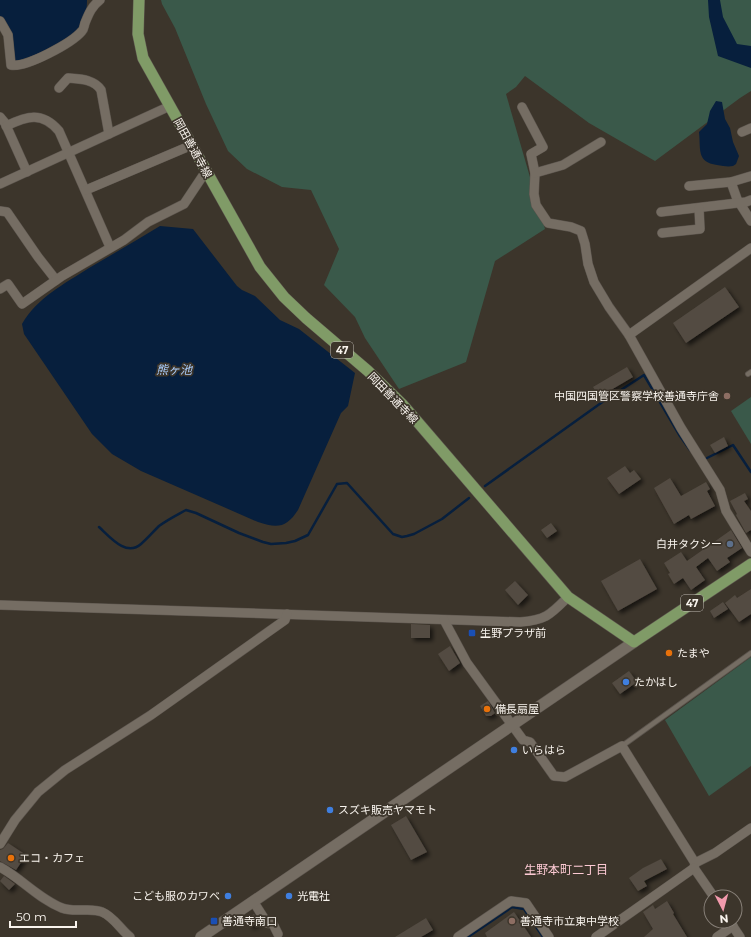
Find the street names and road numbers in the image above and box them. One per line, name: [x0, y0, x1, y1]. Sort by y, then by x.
street label: 岡田善通寺線: [171, 116, 215, 180]
road number: 47: [331, 342, 353, 358]
street label: 岡田善通寺線: [365, 369, 421, 427]
road number: 47: [681, 595, 703, 611]

